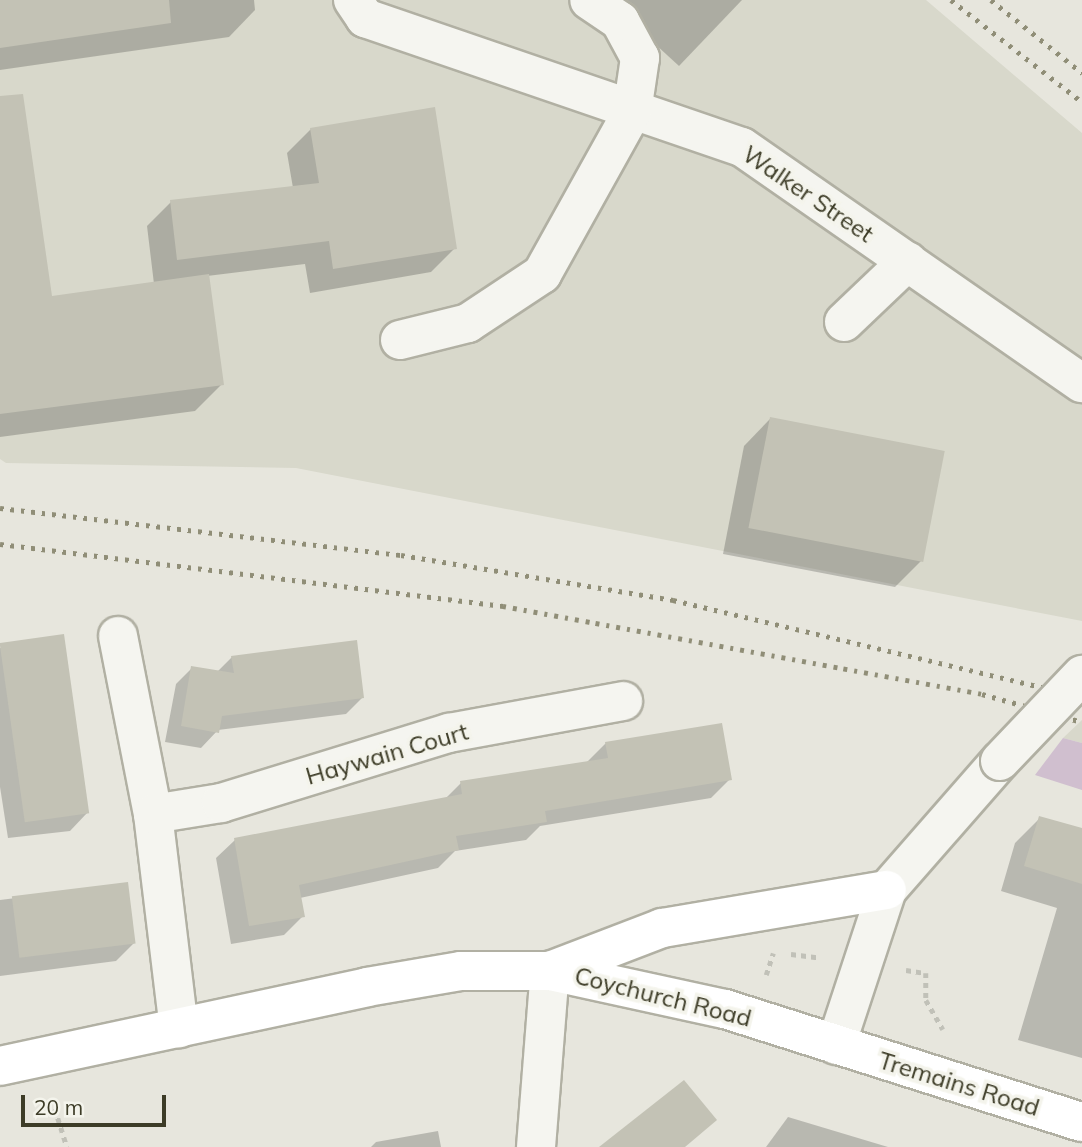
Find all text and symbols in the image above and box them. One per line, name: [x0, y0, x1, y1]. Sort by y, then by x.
street label: Walker Street: [737, 140, 879, 248]
street label: Haywain Court: [302, 717, 472, 791]
street label: Coychurch Road: [572, 961, 754, 1033]
street label: Tremains Road: [875, 1046, 1043, 1122]
scale bar: [24, 1080, 170, 1124]
text: 20 m: [34, 1094, 83, 1120]

